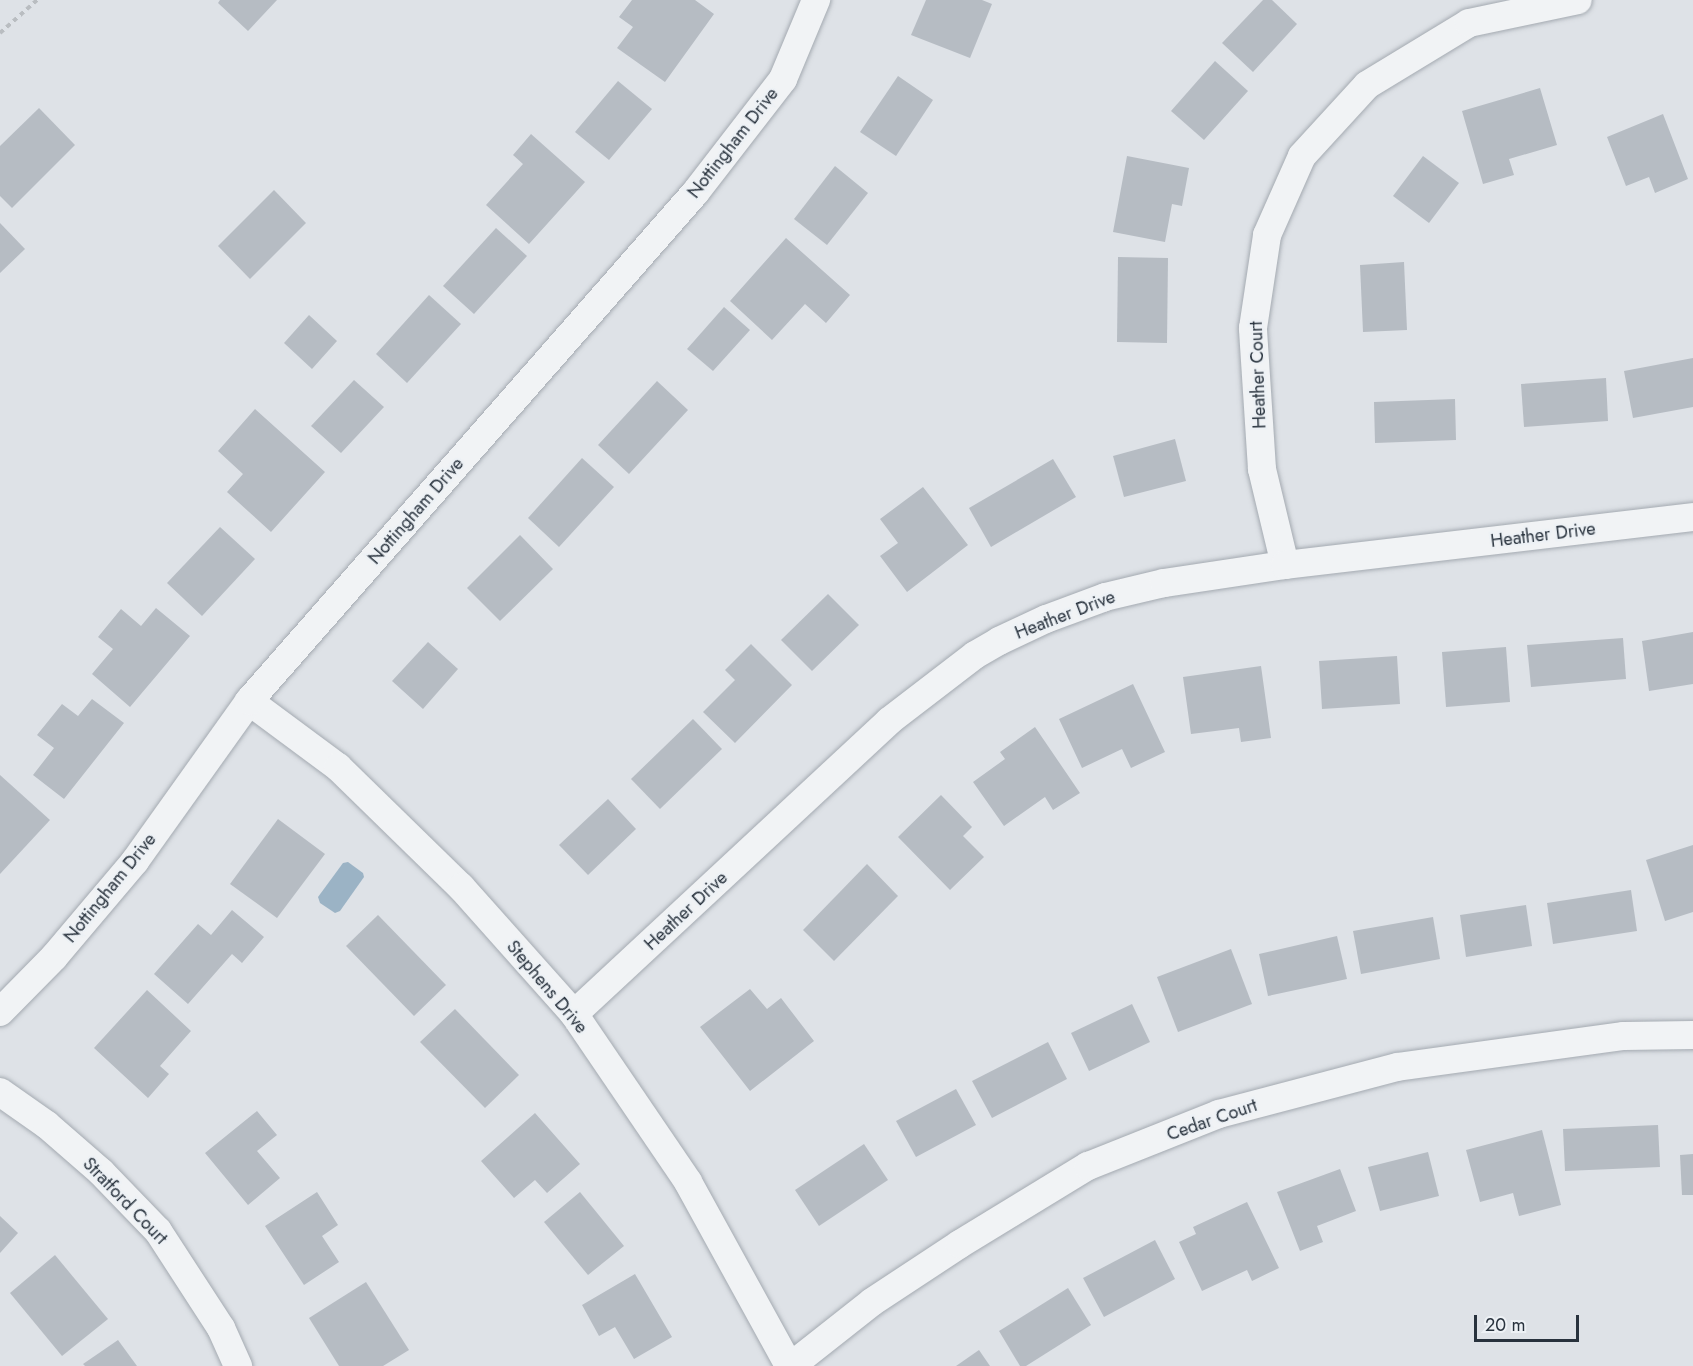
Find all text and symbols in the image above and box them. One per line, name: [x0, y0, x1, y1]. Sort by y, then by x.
street label: Nottingham Drive: [683, 83, 783, 203]
street label: Heather Court: [1245, 321, 1271, 429]
street label: Nottingham Drive: [364, 453, 468, 569]
street label: Heather Drive: [1489, 518, 1597, 552]
street label: Heather Drive: [1012, 586, 1118, 644]
street label: Nottingham Drive: [59, 829, 161, 947]
street label: Heather Drive: [640, 867, 732, 955]
street label: Stephens Drive: [502, 936, 592, 1038]
street label: Cedar Court: [1164, 1094, 1260, 1146]
street label: Stratford Court: [78, 1153, 172, 1249]
scale bar: [1477, 1303, 1582, 1341]
text: 20 m: [1485, 1312, 1525, 1338]

